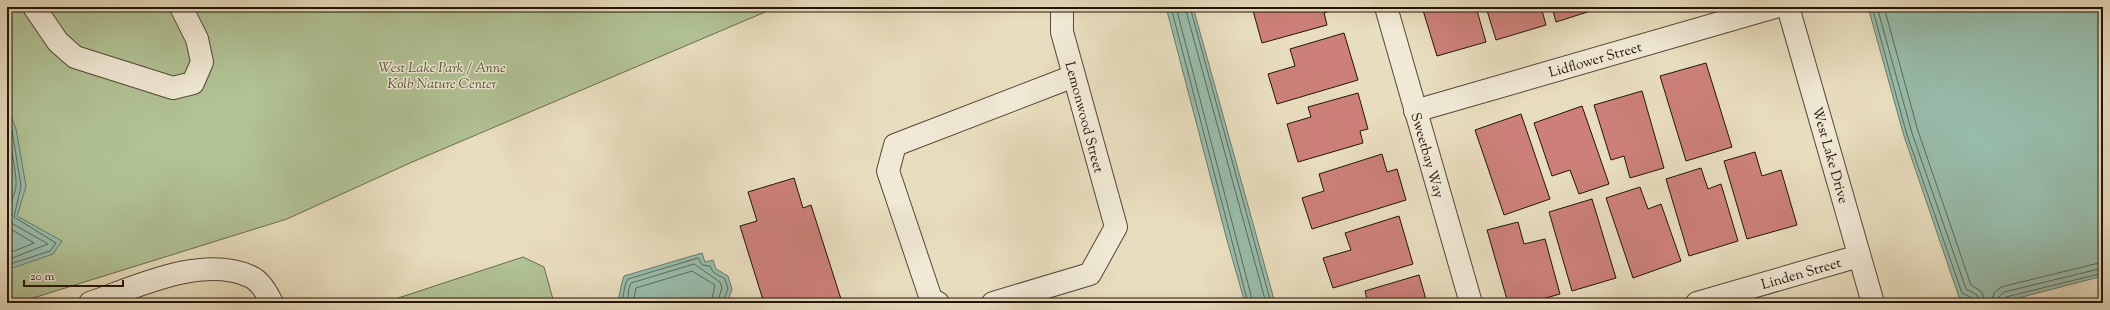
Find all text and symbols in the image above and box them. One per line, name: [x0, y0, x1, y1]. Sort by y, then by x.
street label: Lidflower Street: [1547, 38, 1645, 84]
park label: West Lake Park / Anne Kolb Nature Center: [378, 59, 506, 95]
street label: Lemonwood Street: [1059, 60, 1108, 176]
street label: West Lake Drive: [1806, 105, 1852, 206]
street label: Sweetbay Way: [1404, 111, 1448, 201]
street label: Linden Street: [1759, 254, 1844, 296]
scale bar: [24, 262, 123, 288]
text: 20 m: [30, 268, 55, 286]

